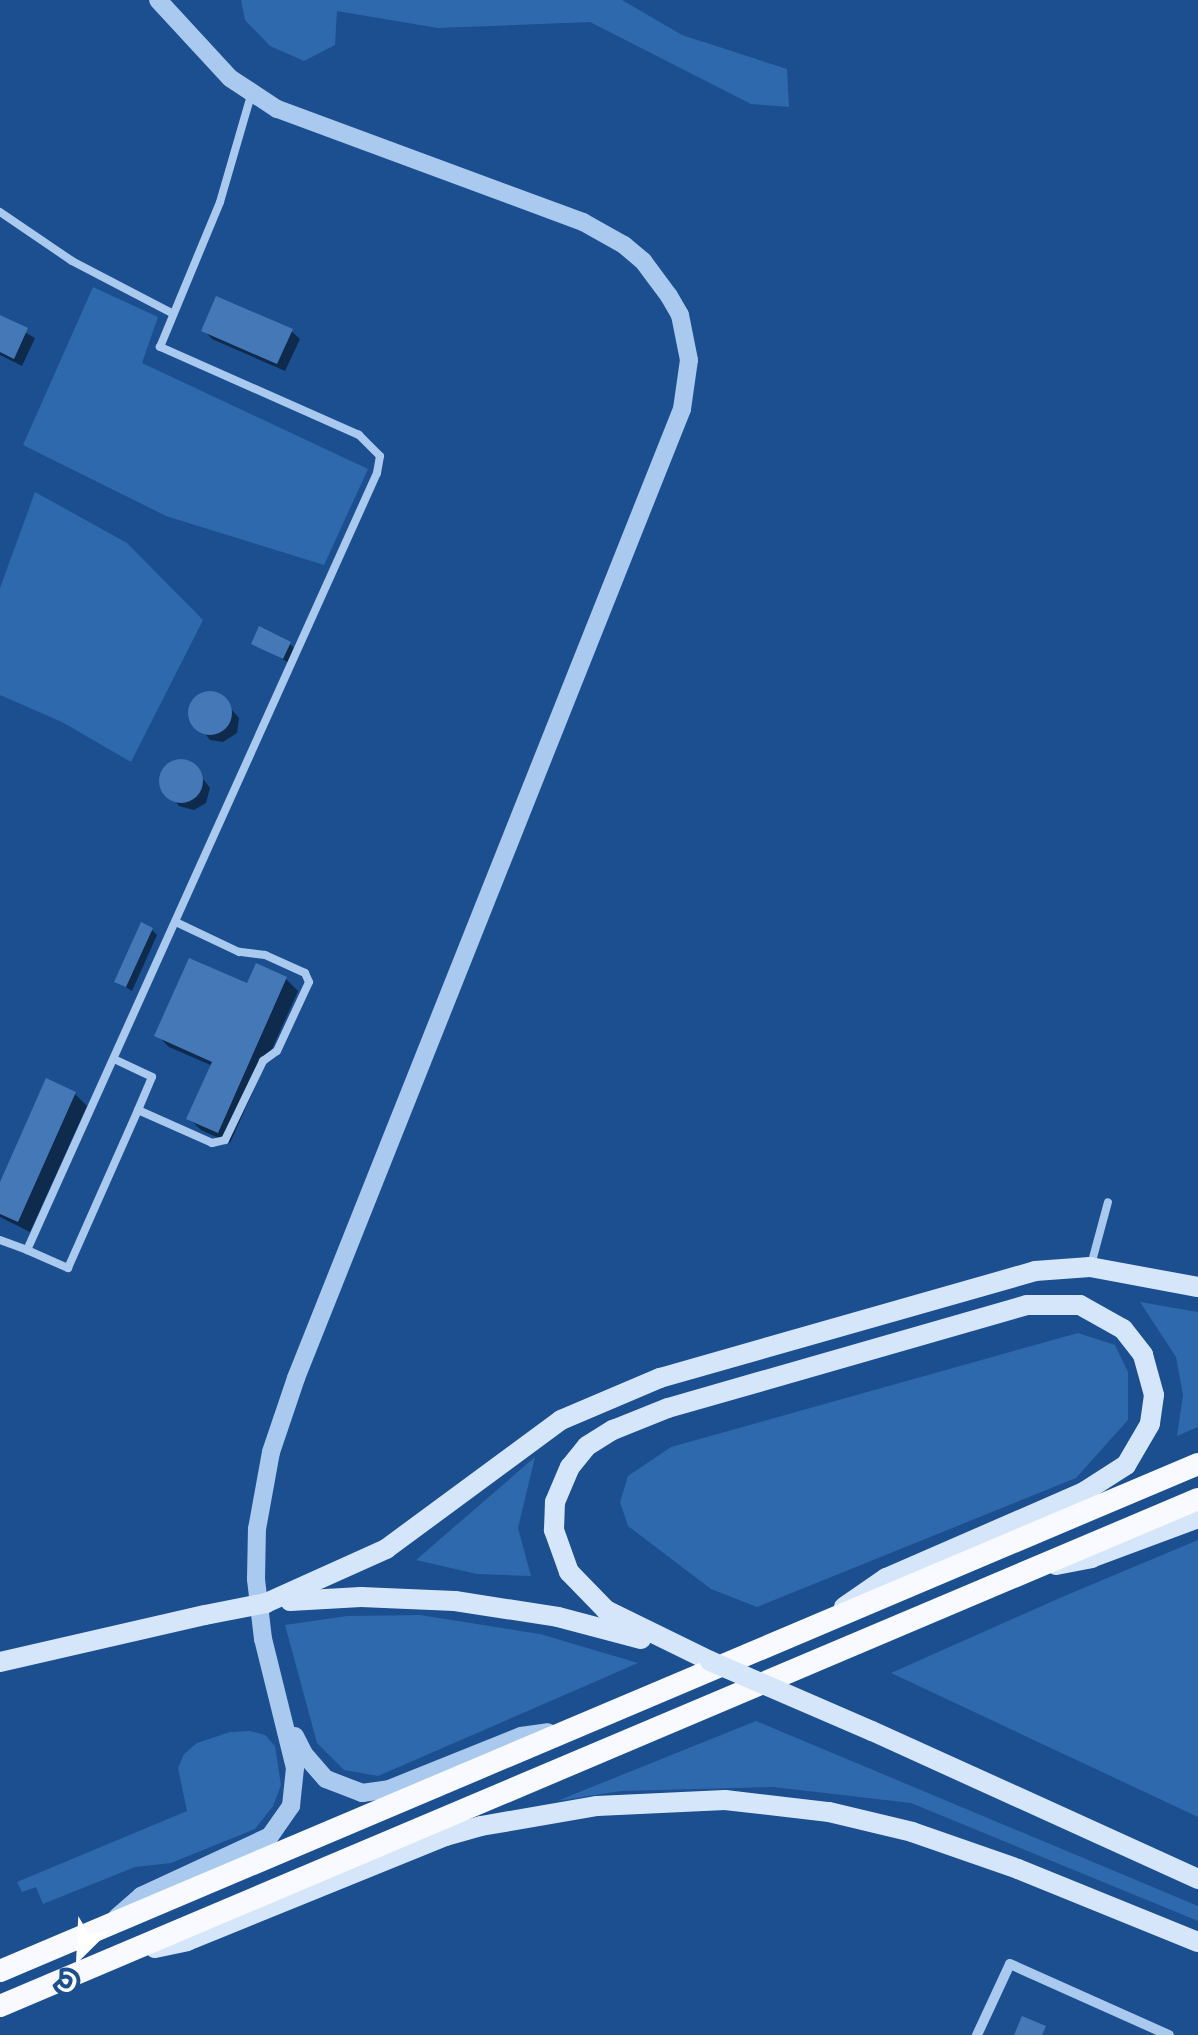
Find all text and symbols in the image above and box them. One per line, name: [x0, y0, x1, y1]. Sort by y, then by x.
north arrow: [30, 1905, 130, 2005]
text: С: [52, 1963, 83, 2003]

